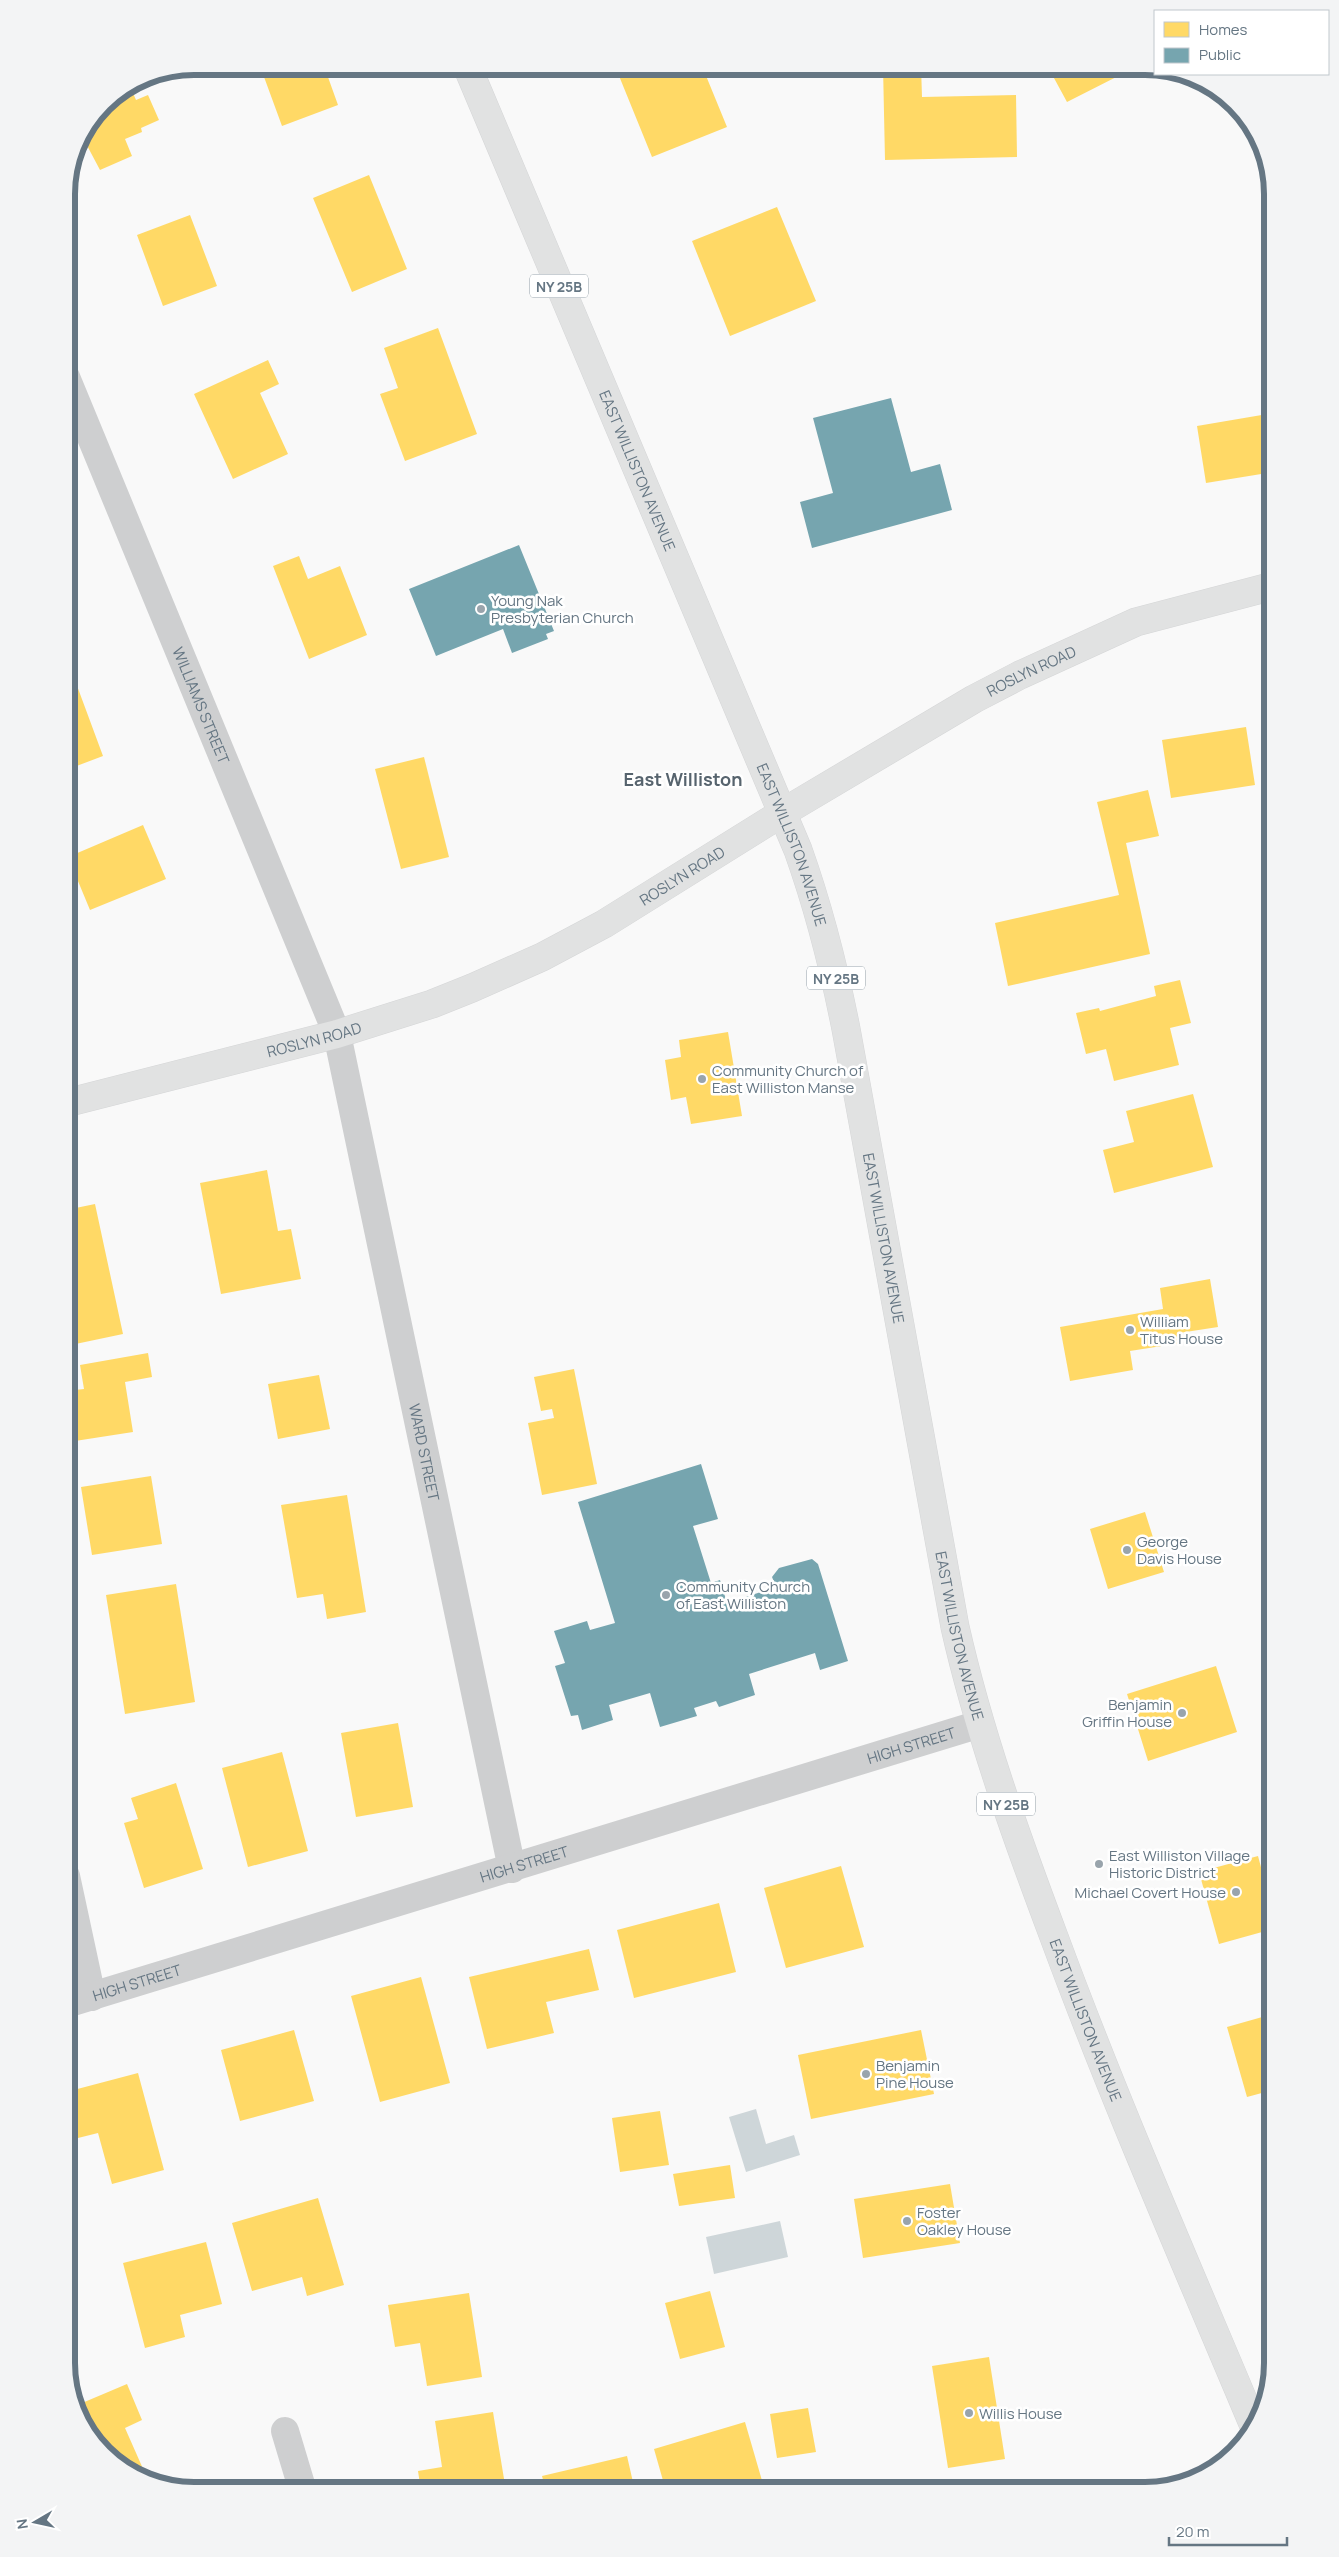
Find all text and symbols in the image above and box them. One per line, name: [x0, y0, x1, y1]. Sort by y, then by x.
legend: [1154, 10, 1329, 75]
text: Homes: [1199, 19, 1248, 40]
text: Public: [1199, 44, 1241, 65]
road number: NY 25B: [530, 274, 588, 298]
street label: EAST WILLISTON AVENUE: [594, 387, 681, 554]
place label: Young Nak Presbyterian Church: [491, 590, 634, 628]
marker: Young Nak Presbyterian Church: [475, 603, 487, 615]
street label: ROSLYN ROAD: [983, 640, 1079, 701]
street label: WILLIAMS STREET: [168, 644, 235, 767]
street label: EAST WILLISTON AVENUE: [752, 760, 832, 929]
district label: East Williston: [624, 767, 742, 791]
street label: ROSLYN ROAD: [635, 841, 729, 910]
road number: NY 25B: [807, 966, 865, 990]
street label: ROSLYN ROAD: [264, 1017, 364, 1062]
place label: Community Church of East Williston Manse: [712, 1060, 864, 1098]
marker: Community Church of East Williston Manse: [696, 1073, 708, 1085]
street label: EAST WILLISTON AVENUE: [858, 1151, 910, 1325]
place label: William Titus House: [1140, 1311, 1223, 1349]
marker: William Titus House: [1124, 1324, 1136, 1336]
street label: WARD STREET: [404, 1402, 445, 1503]
place label: George Davis House: [1137, 1531, 1222, 1569]
marker: George Davis House: [1121, 1544, 1133, 1556]
street label: EAST WILLISTON AVENUE: [931, 1550, 989, 1723]
place label: Community Church of East Williston: [676, 1576, 810, 1614]
marker: Community Church of East Williston: [660, 1589, 672, 1601]
place label: Benjamin Griffin House: [1082, 1694, 1172, 1732]
marker: Benjamin Griffin House: [1176, 1707, 1188, 1719]
street label: HIGH STREET: [864, 1722, 958, 1768]
road number: NY 25B: [977, 1792, 1035, 1816]
street label: HIGH STREET: [477, 1840, 571, 1887]
place label: East Williston Village Historic District: [1109, 1845, 1250, 1883]
marker: East Williston Village Historic District: [1093, 1858, 1105, 1870]
place label: Michael Covert House: [1075, 1882, 1226, 1903]
marker: Michael Covert House: [1230, 1886, 1242, 1898]
street label: EAST WILLISTON AVENUE: [1045, 1936, 1127, 2104]
street label: HIGH STREET: [90, 1959, 184, 2006]
place label: Benjamin Pine House: [876, 2055, 954, 2093]
marker: Benjamin Pine House: [860, 2068, 872, 2080]
place label: Foster Oakley House: [917, 2202, 1012, 2240]
marker: Foster Oakley House: [901, 2215, 913, 2227]
place label: Willis House: [979, 2403, 1063, 2424]
marker: Willis House: [963, 2407, 975, 2419]
north arrow: [10, 2497, 60, 2547]
scale bar: [1169, 2514, 1286, 2546]
text: N: [11, 2518, 32, 2531]
text: 20 m: [1176, 2521, 1209, 2542]

